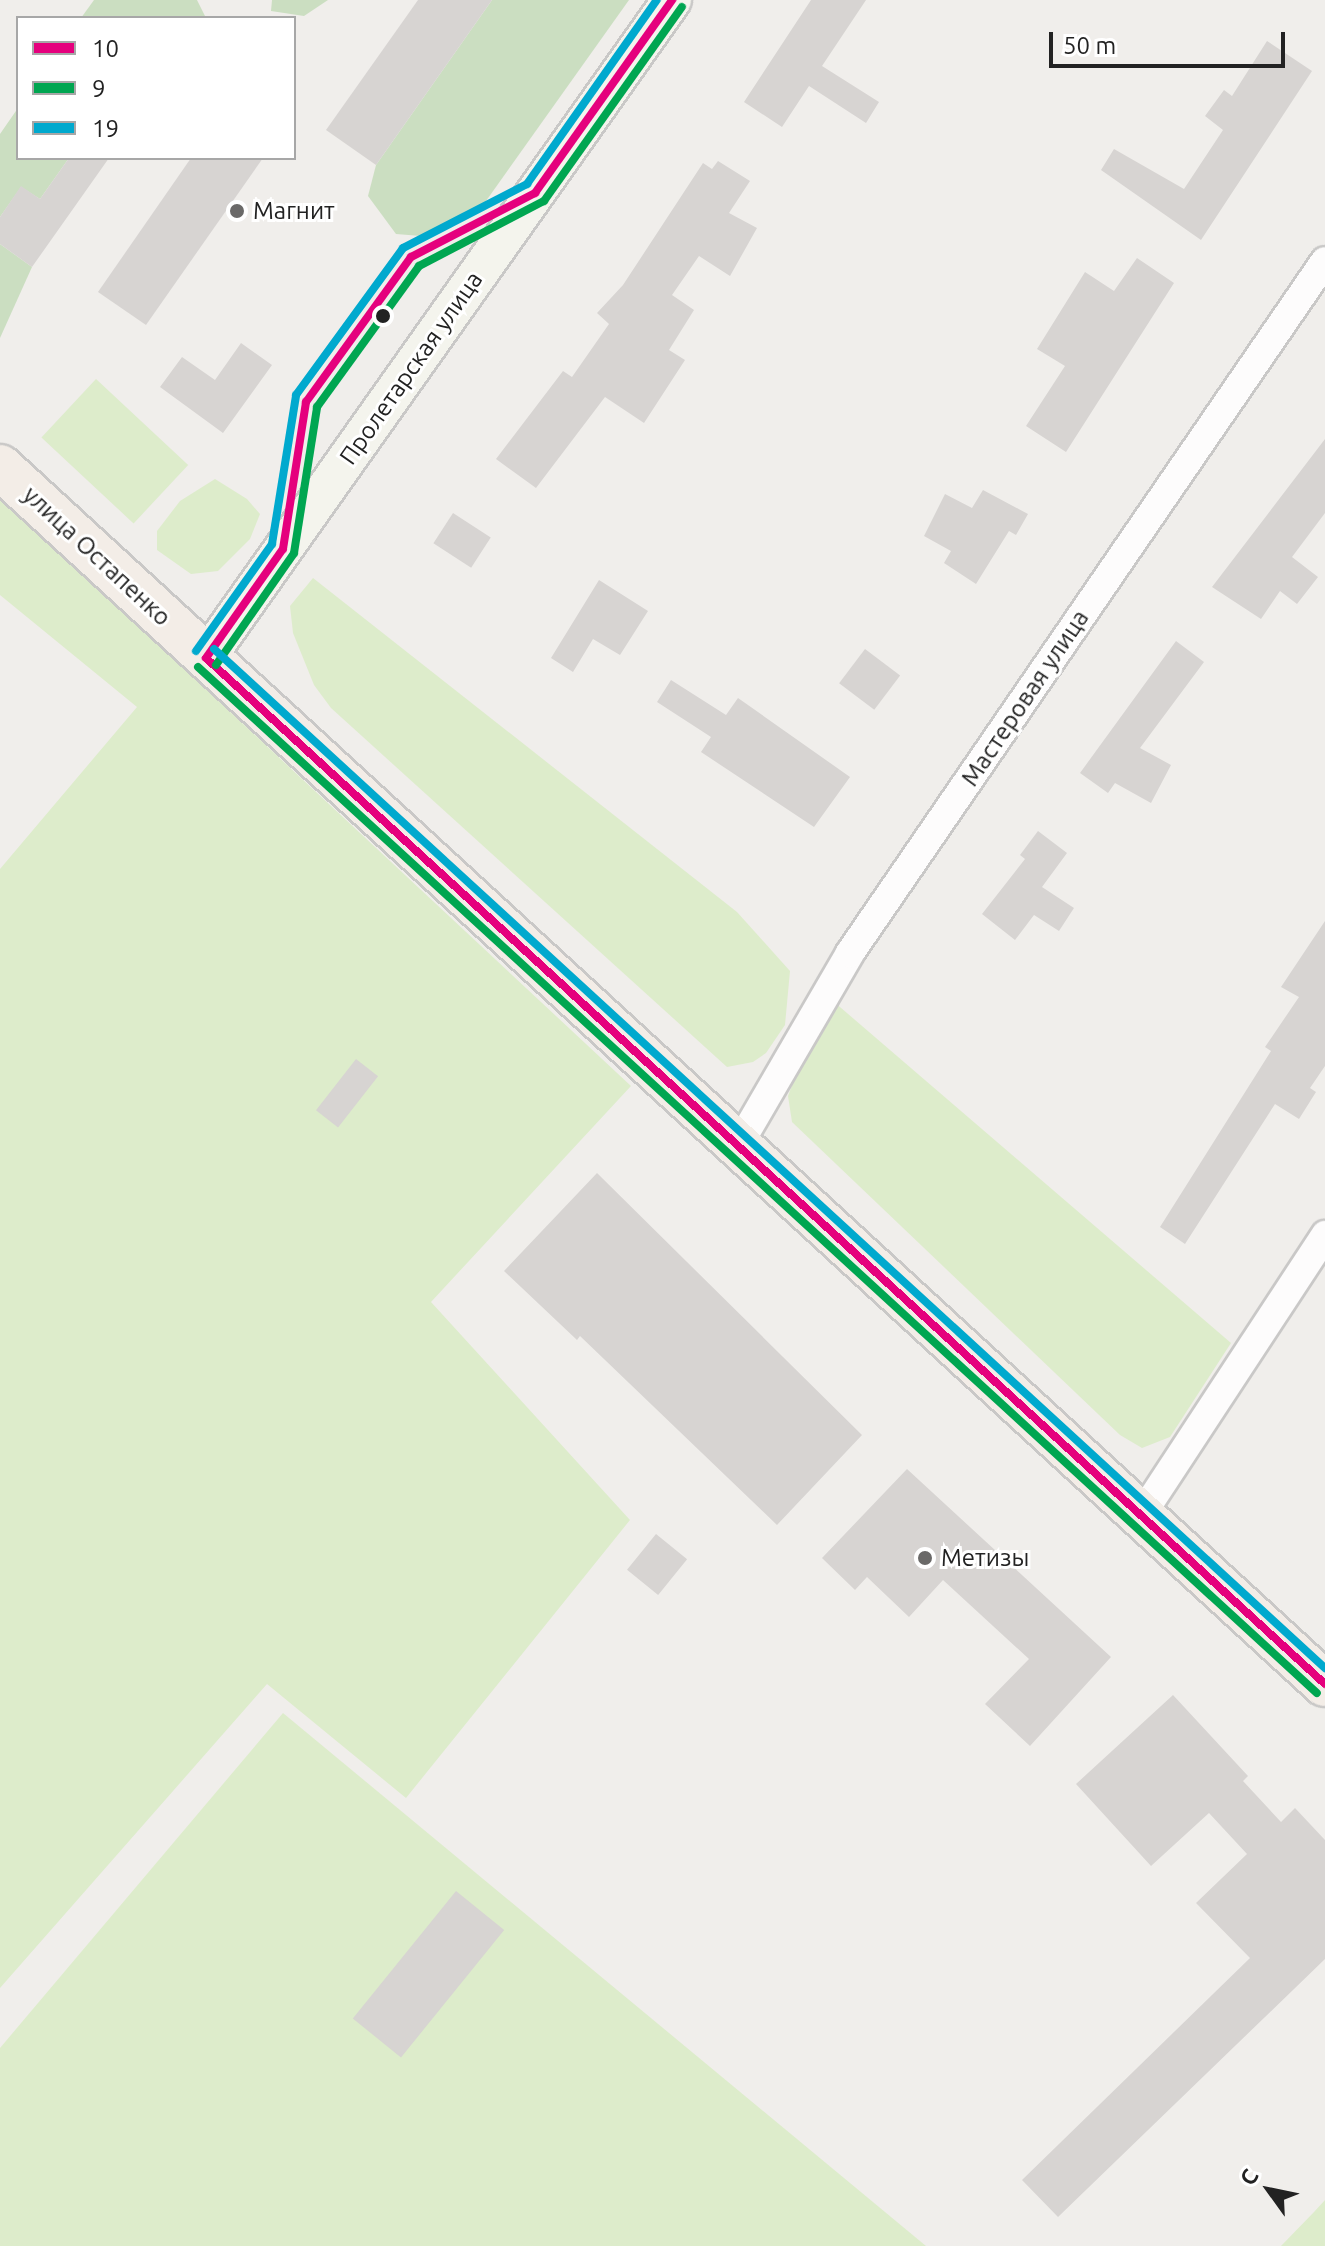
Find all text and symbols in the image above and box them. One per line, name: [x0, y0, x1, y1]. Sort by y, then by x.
legend: [16, 16, 296, 160]
scale bar: [1053, 16, 1289, 66]
text: 50 m: [1063, 32, 1116, 59]
text: 10: [92, 35, 119, 62]
text: 9: [92, 75, 106, 102]
text: 19: [92, 115, 119, 142]
place label: Магнит: [253, 197, 335, 225]
marker: Магнит: [228, 202, 246, 220]
street label: Пролетарская улица: [334, 266, 488, 470]
unlabelled marker: [375, 308, 391, 324]
street label: улица Остапенко: [17, 480, 177, 632]
street label: Мастеровая улица: [955, 604, 1095, 792]
place label: Метизы: [941, 1544, 1029, 1572]
marker: Метизы: [916, 1549, 934, 1567]
north arrow: [1229, 2150, 1309, 2230]
text: С: [1234, 2164, 1263, 2189]

